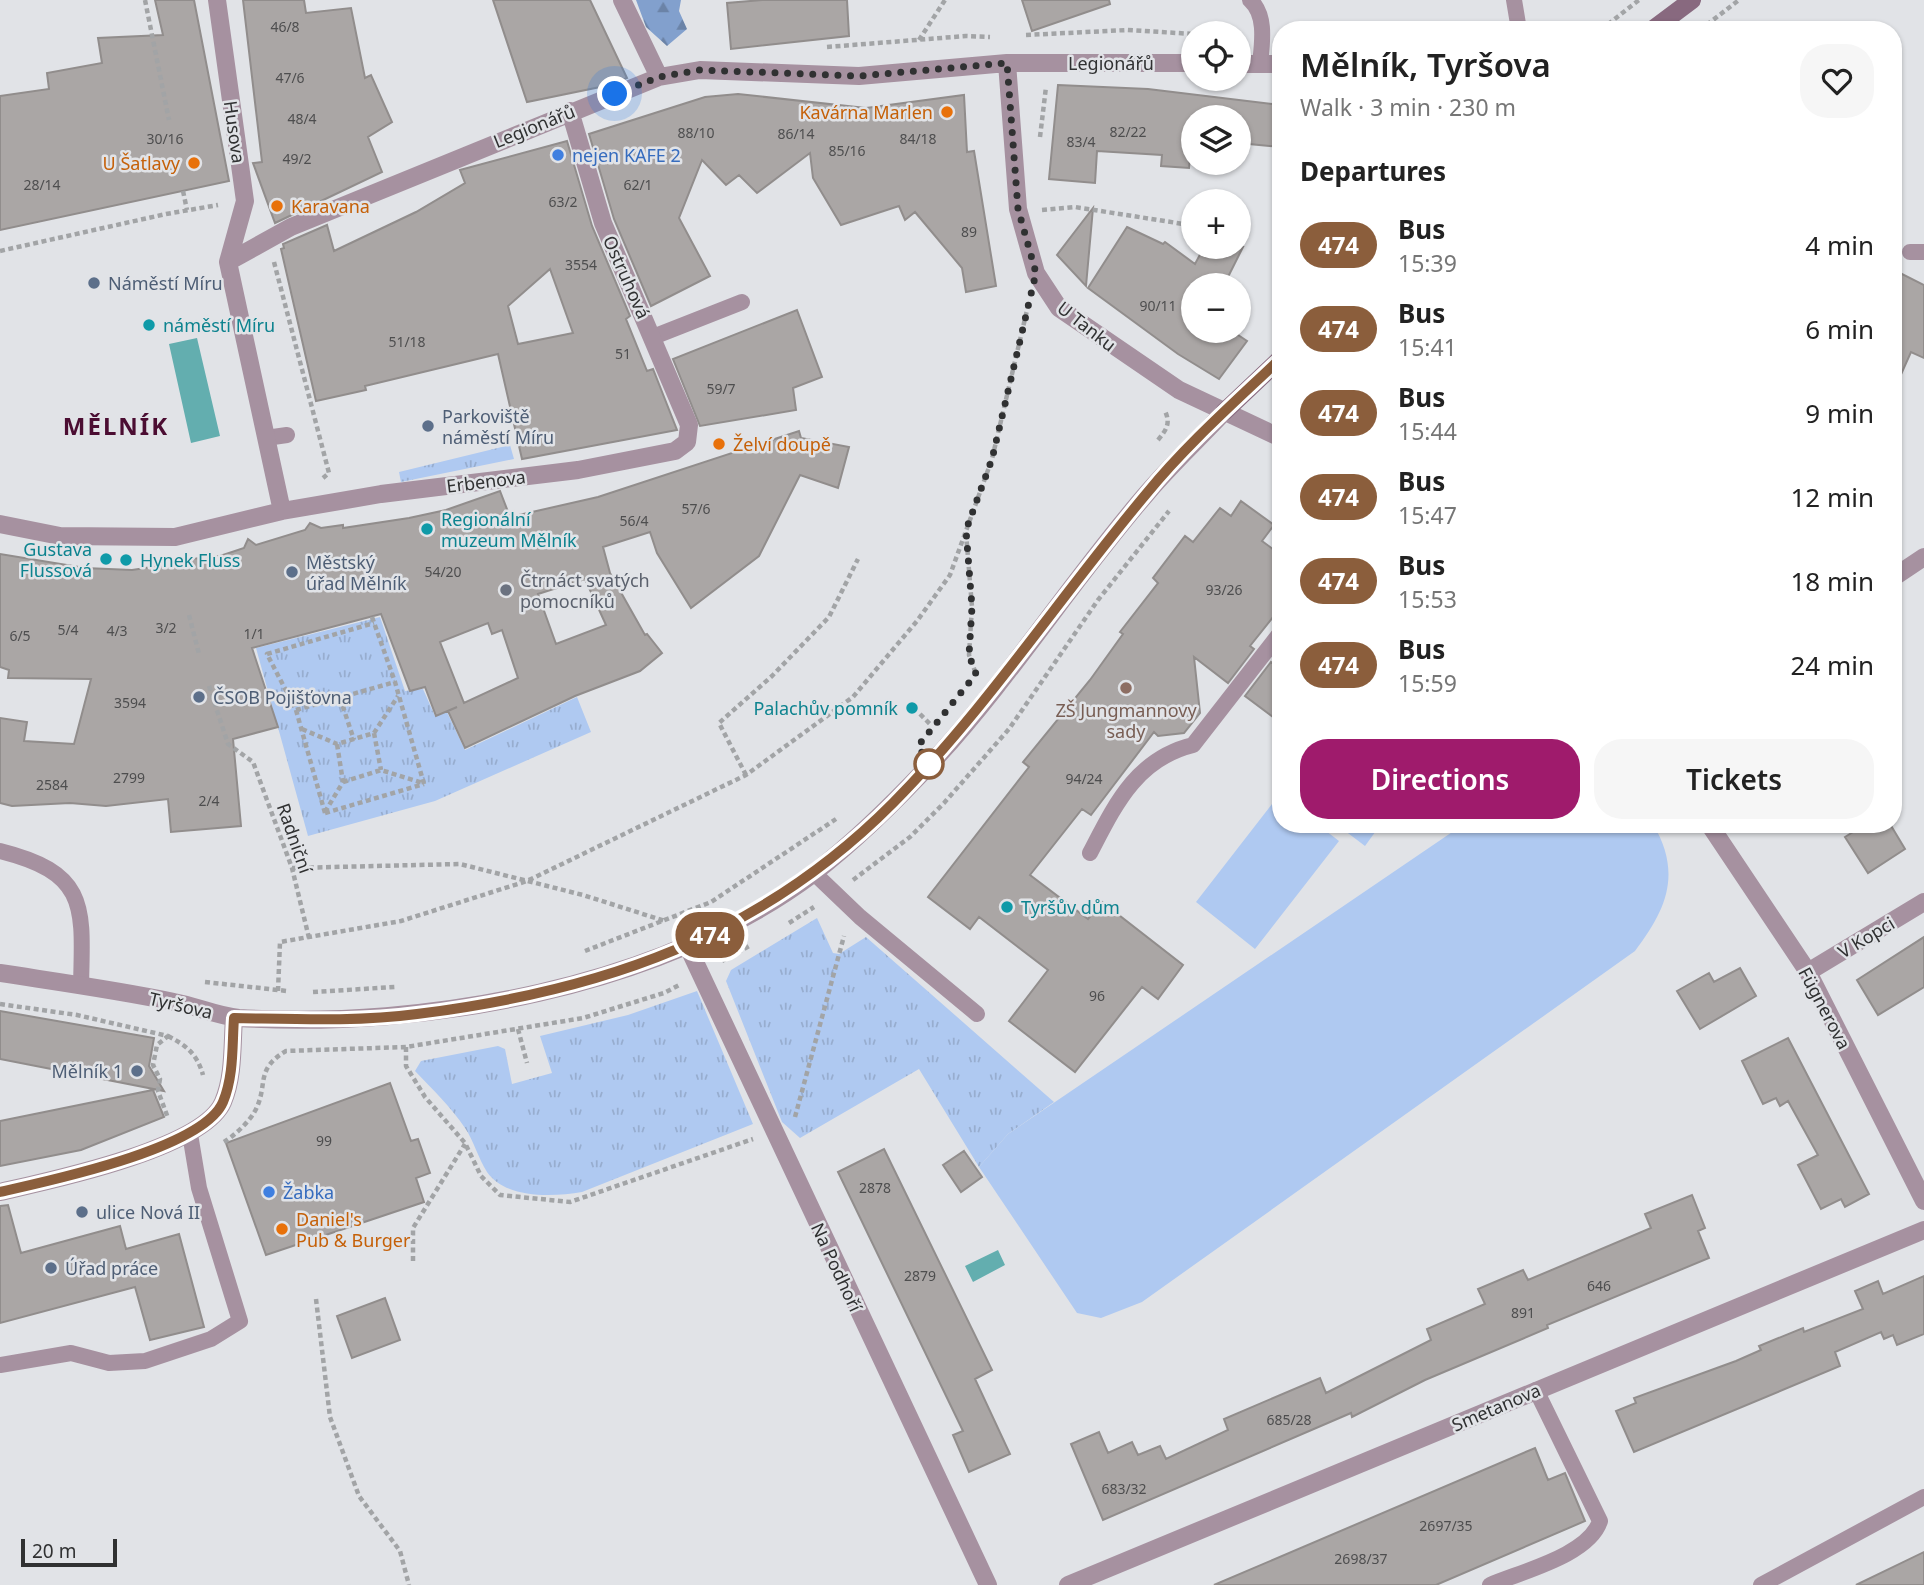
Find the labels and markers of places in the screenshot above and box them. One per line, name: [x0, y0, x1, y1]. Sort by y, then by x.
place label: Kavárna Marlen: [799, 100, 933, 124]
marker: Kavárna Marlen: [939, 104, 955, 120]
place label: nejen KAFE 2: [572, 143, 681, 167]
marker: nejen KAFE 2: [550, 147, 566, 163]
place label: U Šatlavy: [103, 151, 181, 175]
marker: U Šatlavy: [186, 155, 202, 171]
place label: Karavana: [291, 194, 370, 218]
marker: Karavana: [269, 198, 285, 214]
place label: Náměstí Míru: [108, 271, 223, 295]
marker: Náměstí Míru: [86, 275, 102, 291]
place label: náměstí Míru: [163, 313, 275, 337]
marker: náměstí Míru: [141, 317, 157, 333]
place label: Parkoviště náměstí Míru: [442, 404, 554, 449]
marker: Parkoviště náměstí Míru: [420, 418, 436, 434]
place label: Želví doupě: [733, 432, 831, 456]
marker: Želví doupě: [711, 436, 727, 452]
place label: Regionální muzeum Mělník: [441, 507, 577, 552]
marker: Regionální muzeum Mělník: [419, 521, 435, 537]
place label: Gustava Flussová: [20, 537, 92, 582]
place label: Hynek Fluss: [140, 548, 240, 572]
place label: Městský úřad Mělník: [306, 550, 407, 595]
marker: Gustava Flussová: [98, 551, 114, 567]
marker: Hynek Fluss: [118, 552, 134, 568]
marker: Městský úřad Mělník: [284, 564, 300, 580]
place label: Čtrnáct svatých pomocníků: [520, 568, 650, 613]
marker: Čtrnáct svatých pomocníků: [498, 582, 514, 598]
marker: ZŠ Jungmannovy sady: [1118, 680, 1134, 696]
place label: ČSOB Pojišťovna: [213, 685, 352, 709]
marker: ČSOB Pojišťovna: [191, 689, 207, 705]
place label: Palachův pomník: [753, 696, 898, 720]
place label: ZŠ Jungmannovy sady: [1055, 698, 1197, 743]
marker: Palachův pomník: [904, 700, 920, 716]
unlabelled marker: [914, 749, 944, 779]
place label: Tyršův dům: [1021, 895, 1120, 919]
marker: Tyršův dům: [999, 899, 1015, 915]
place label: Mělník 1: [52, 1059, 123, 1083]
marker: Mělník 1: [129, 1063, 145, 1079]
place label: Žabka: [283, 1180, 334, 1204]
marker: Žabka: [261, 1184, 277, 1200]
place label: ulice Nová II: [96, 1200, 200, 1224]
marker: ulice Nová II: [74, 1204, 90, 1220]
place label: Daniel's Pub & Burger: [296, 1207, 411, 1252]
marker: Daniel's Pub & Burger: [274, 1221, 290, 1237]
place label: Úřad práce: [65, 1256, 158, 1280]
marker: Úřad práce: [43, 1260, 59, 1276]

